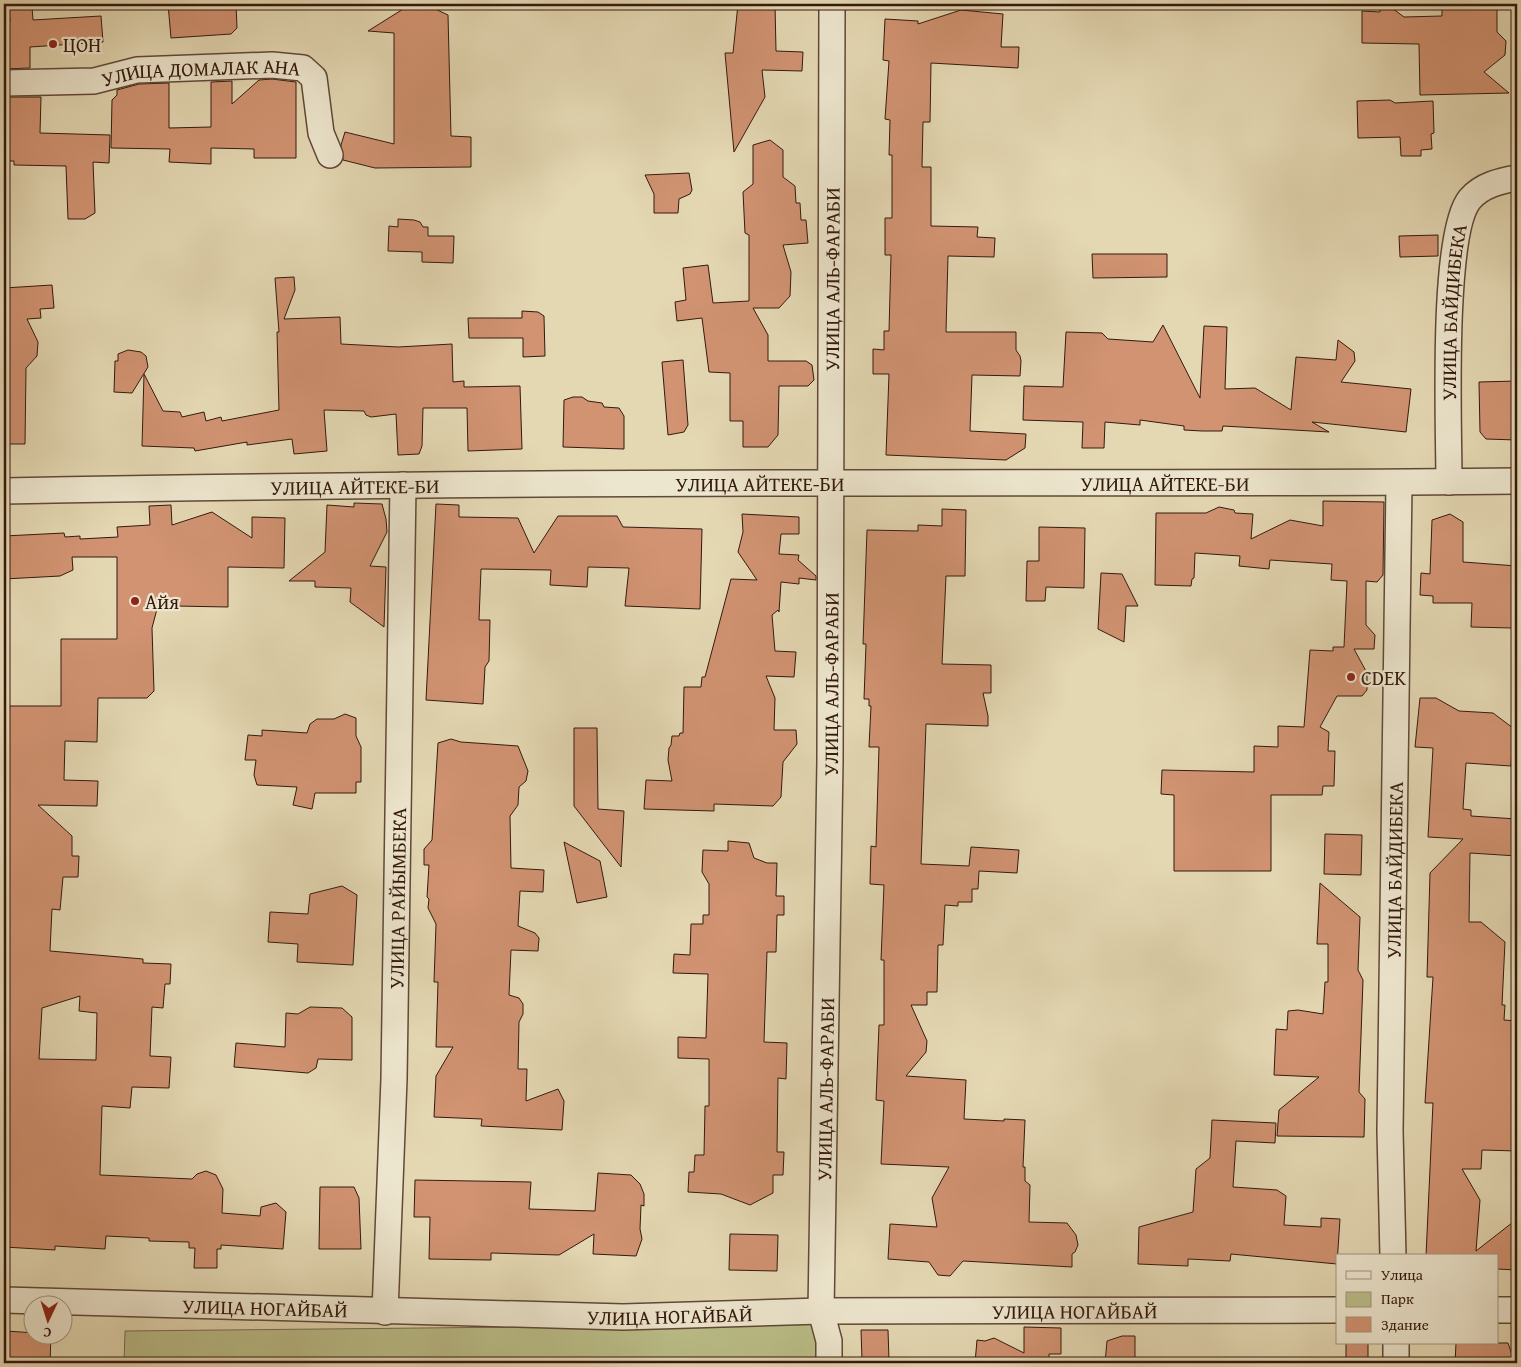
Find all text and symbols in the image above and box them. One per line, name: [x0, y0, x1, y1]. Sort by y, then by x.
place label: ЦОН: [63, 30, 101, 59]
marker: ЦОН: [47, 38, 59, 50]
street label: УЛИЦА ДОМАЛАК АНА: [98, 50, 302, 93]
street label: УЛИЦА АЛЬ-ФАРАБИ: [817, 187, 846, 371]
street label: УЛИЦА БАЙДИБЕКА: [1433, 221, 1473, 401]
street label: УЛИЦА АЙТЕКЕ-БИ: [675, 468, 844, 498]
street label: УЛИЦА АЙТЕКЕ-БИ: [1080, 468, 1249, 497]
street label: УЛИЦА АЙТЕКЕ-БИ: [270, 470, 440, 501]
place label: Айя: [145, 587, 179, 616]
street label: УЛИЦА АЛЬ-ФАРАБИ: [815, 592, 845, 776]
marker: Айя: [129, 595, 141, 607]
place label: CDEK: [1361, 663, 1406, 692]
marker: CDEK: [1345, 671, 1357, 683]
street label: УЛИЦА БАЙДИБЕКА: [1378, 781, 1409, 959]
street label: УЛИЦА РАЙЫМБЕКА: [381, 807, 413, 989]
street label: УЛИЦА АЛЬ-ФАРАБИ: [809, 997, 841, 1181]
legend: [1336, 1254, 1498, 1344]
text: Улица: [1381, 1264, 1424, 1285]
text: Парк: [1381, 1288, 1414, 1309]
street label: УЛИЦА НОГАЙБАЙ: [182, 1290, 348, 1324]
north arrow: [22, 1294, 72, 1344]
street label: УЛИЦА НОГАЙБАЙ: [992, 1296, 1157, 1325]
street label: УЛИЦА НОГАЙБАЙ: [587, 1299, 753, 1332]
text: Здание: [1381, 1314, 1429, 1335]
text: С: [42, 1323, 52, 1343]

